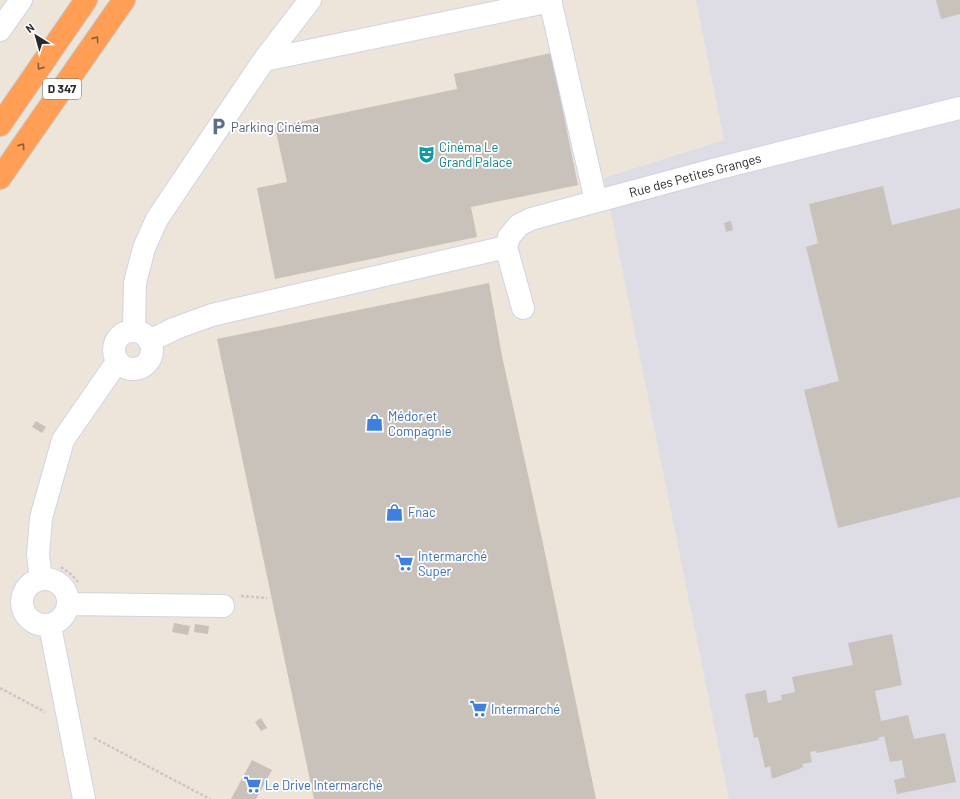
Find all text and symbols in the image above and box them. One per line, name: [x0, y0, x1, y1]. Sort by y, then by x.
north arrow: [16, 16, 56, 56]
text: N: [23, 20, 37, 35]
one-way arrow: [91, 37, 98, 44]
one-way arrow: [38, 62, 45, 69]
road number: D 347: [43, 79, 81, 99]
parking icon: Parking Cinéma: [208, 117, 228, 137]
place label: Parking Cinéma: [231, 119, 319, 135]
place label: Cinéma Le Grand Palace: [439, 139, 513, 170]
one-way arrow: [17, 143, 25, 150]
theatre icon: Cinéma Le Grand Palace: [416, 144, 436, 164]
street label: Rue des Petites Granges: [627, 150, 763, 200]
place label: Médor et Compagnie: [388, 408, 452, 439]
shop icon: Médor et Compagnie: [365, 413, 385, 433]
shop icon: Fnac: [385, 502, 405, 522]
place label: Fnac: [408, 504, 436, 520]
place label: Intermarché Super: [418, 548, 487, 579]
supermarket icon: Intermarché Super: [395, 553, 415, 573]
supermarket icon: Intermarché: [468, 699, 488, 719]
place label: Intermarché: [491, 701, 560, 717]
supermarket icon: Le Drive Intermarché: [242, 775, 262, 795]
place label: Le Drive Intermarché: [265, 777, 383, 793]

